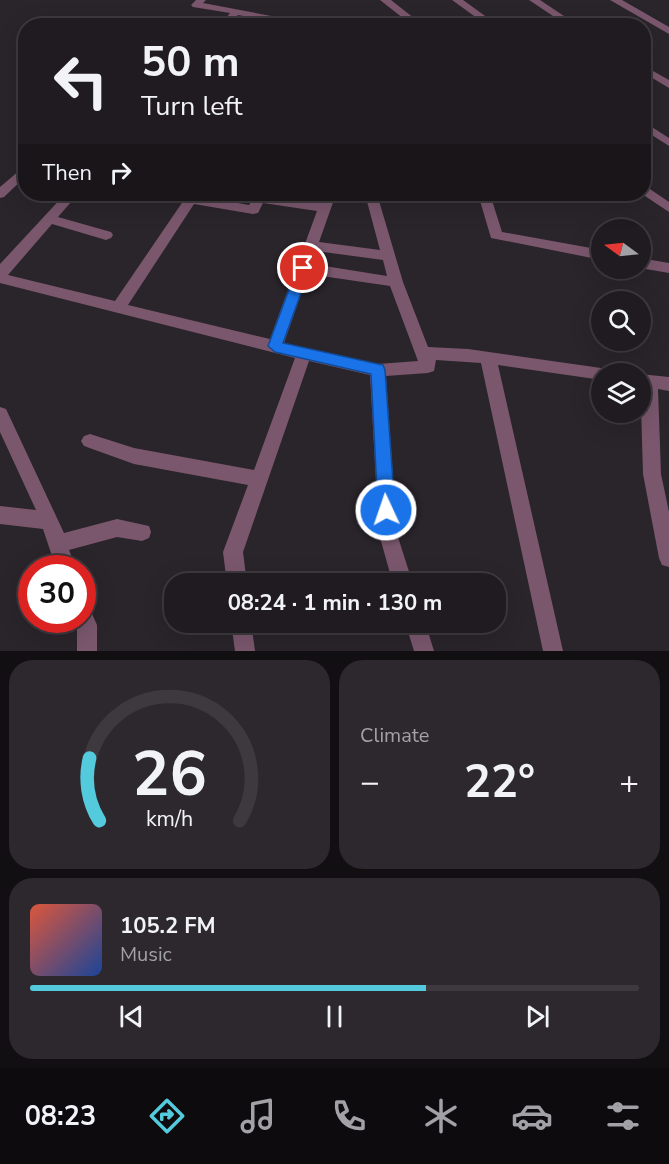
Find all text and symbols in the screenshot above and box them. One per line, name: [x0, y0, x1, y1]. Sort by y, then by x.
text: 50 m: [141, 34, 240, 91]
icon: left: [42, 42, 120, 120]
text: Turn left: [141, 88, 242, 125]
icon: right: [104, 156, 137, 189]
text: Then: [42, 158, 92, 188]
north arrow: [591, 219, 651, 279]
map controls: [591, 219, 651, 423]
pin: [277, 242, 328, 293]
icon: arrive: [286, 251, 319, 284]
button: search: [591, 291, 651, 351]
button: layers: [591, 363, 651, 423]
position arrow: [354, 478, 418, 542]
speed limit sign: 30: [18, 555, 96, 633]
text: 08:24 · 1 min · 130 m: [228, 588, 442, 618]
text: Climate: [360, 722, 429, 749]
text: 26: [132, 732, 207, 817]
text: 22°: [464, 752, 535, 813]
text: −: [360, 760, 380, 805]
text: +: [619, 760, 639, 805]
text: km/h: [146, 805, 193, 835]
text: 105.2 FM: [120, 911, 216, 941]
text: Music: [120, 941, 172, 968]
icon: previous: [115, 1000, 148, 1033]
icon: pause: [318, 1000, 351, 1033]
icon: next: [521, 1000, 554, 1033]
icon: directions: [146, 1095, 188, 1137]
icon: music: [237, 1095, 279, 1137]
icon: phone: [328, 1095, 370, 1137]
icon: climate: [420, 1095, 462, 1137]
icon: car: [511, 1095, 553, 1137]
icon: filters: [602, 1095, 644, 1137]
text: 08:23: [25, 1098, 96, 1135]

